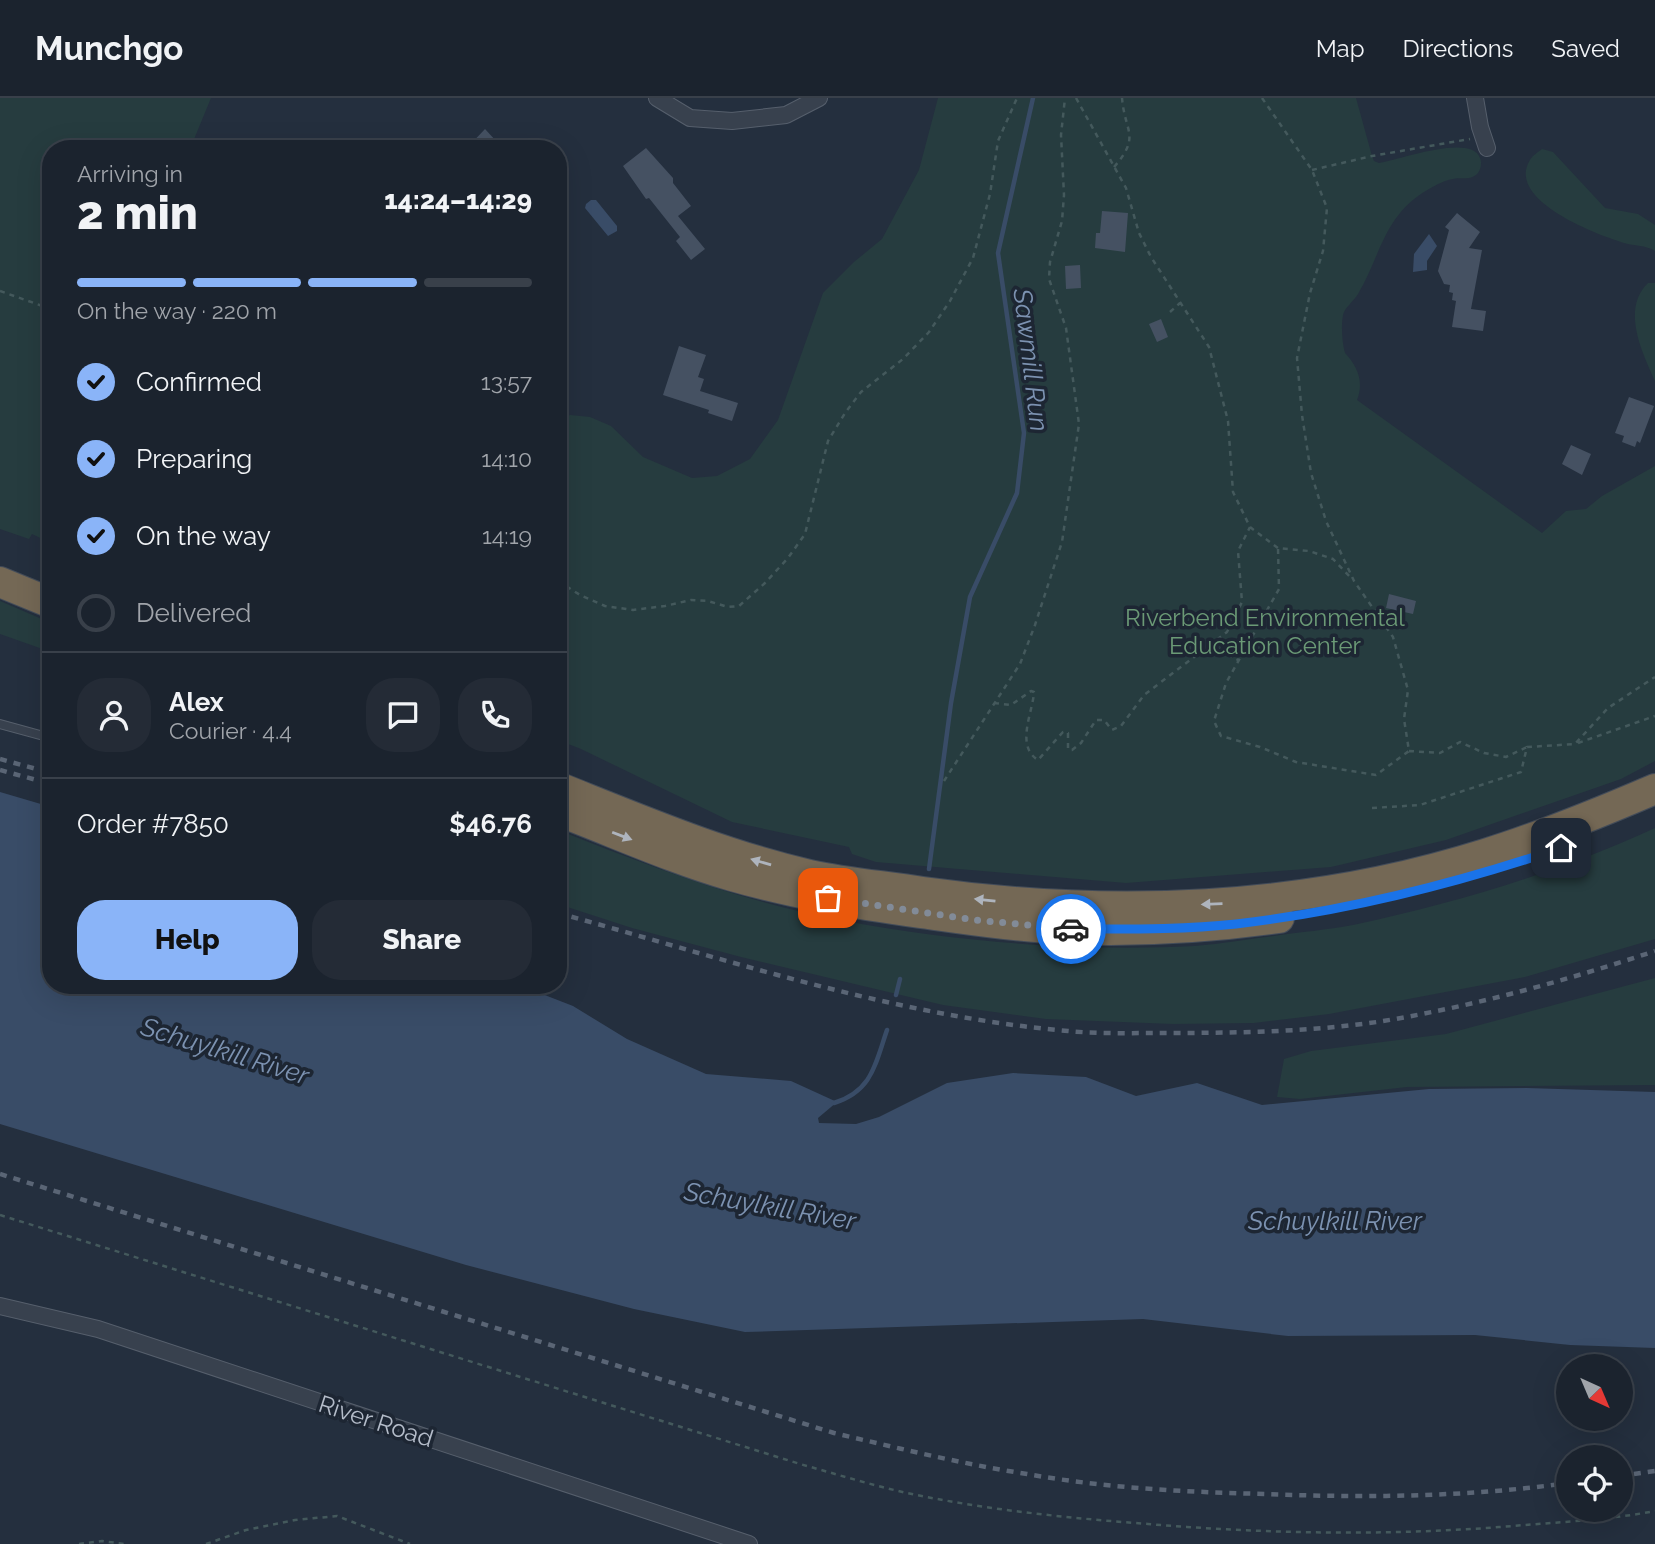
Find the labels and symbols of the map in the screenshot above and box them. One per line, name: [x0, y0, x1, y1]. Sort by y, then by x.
water label: Sawmill Run: [1007, 286, 1055, 433]
park label: Riverbend Environmental Education Center: [1125, 603, 1405, 660]
pin: [1531, 818, 1591, 878]
one-way arrow: [611, 830, 632, 841]
one-way arrow: [750, 856, 771, 866]
pin: [798, 868, 858, 928]
one-way arrow: [974, 894, 996, 905]
courier: [1036, 894, 1106, 964]
one-way arrow: [1201, 899, 1223, 910]
water label: Schuylkill River: [137, 1011, 314, 1091]
water label: Schuylkill River: [681, 1176, 859, 1236]
water label: Schuylkill River: [1247, 1206, 1423, 1236]
north arrow: [1556, 1354, 1633, 1432]
street label: River Road: [315, 1389, 437, 1453]

